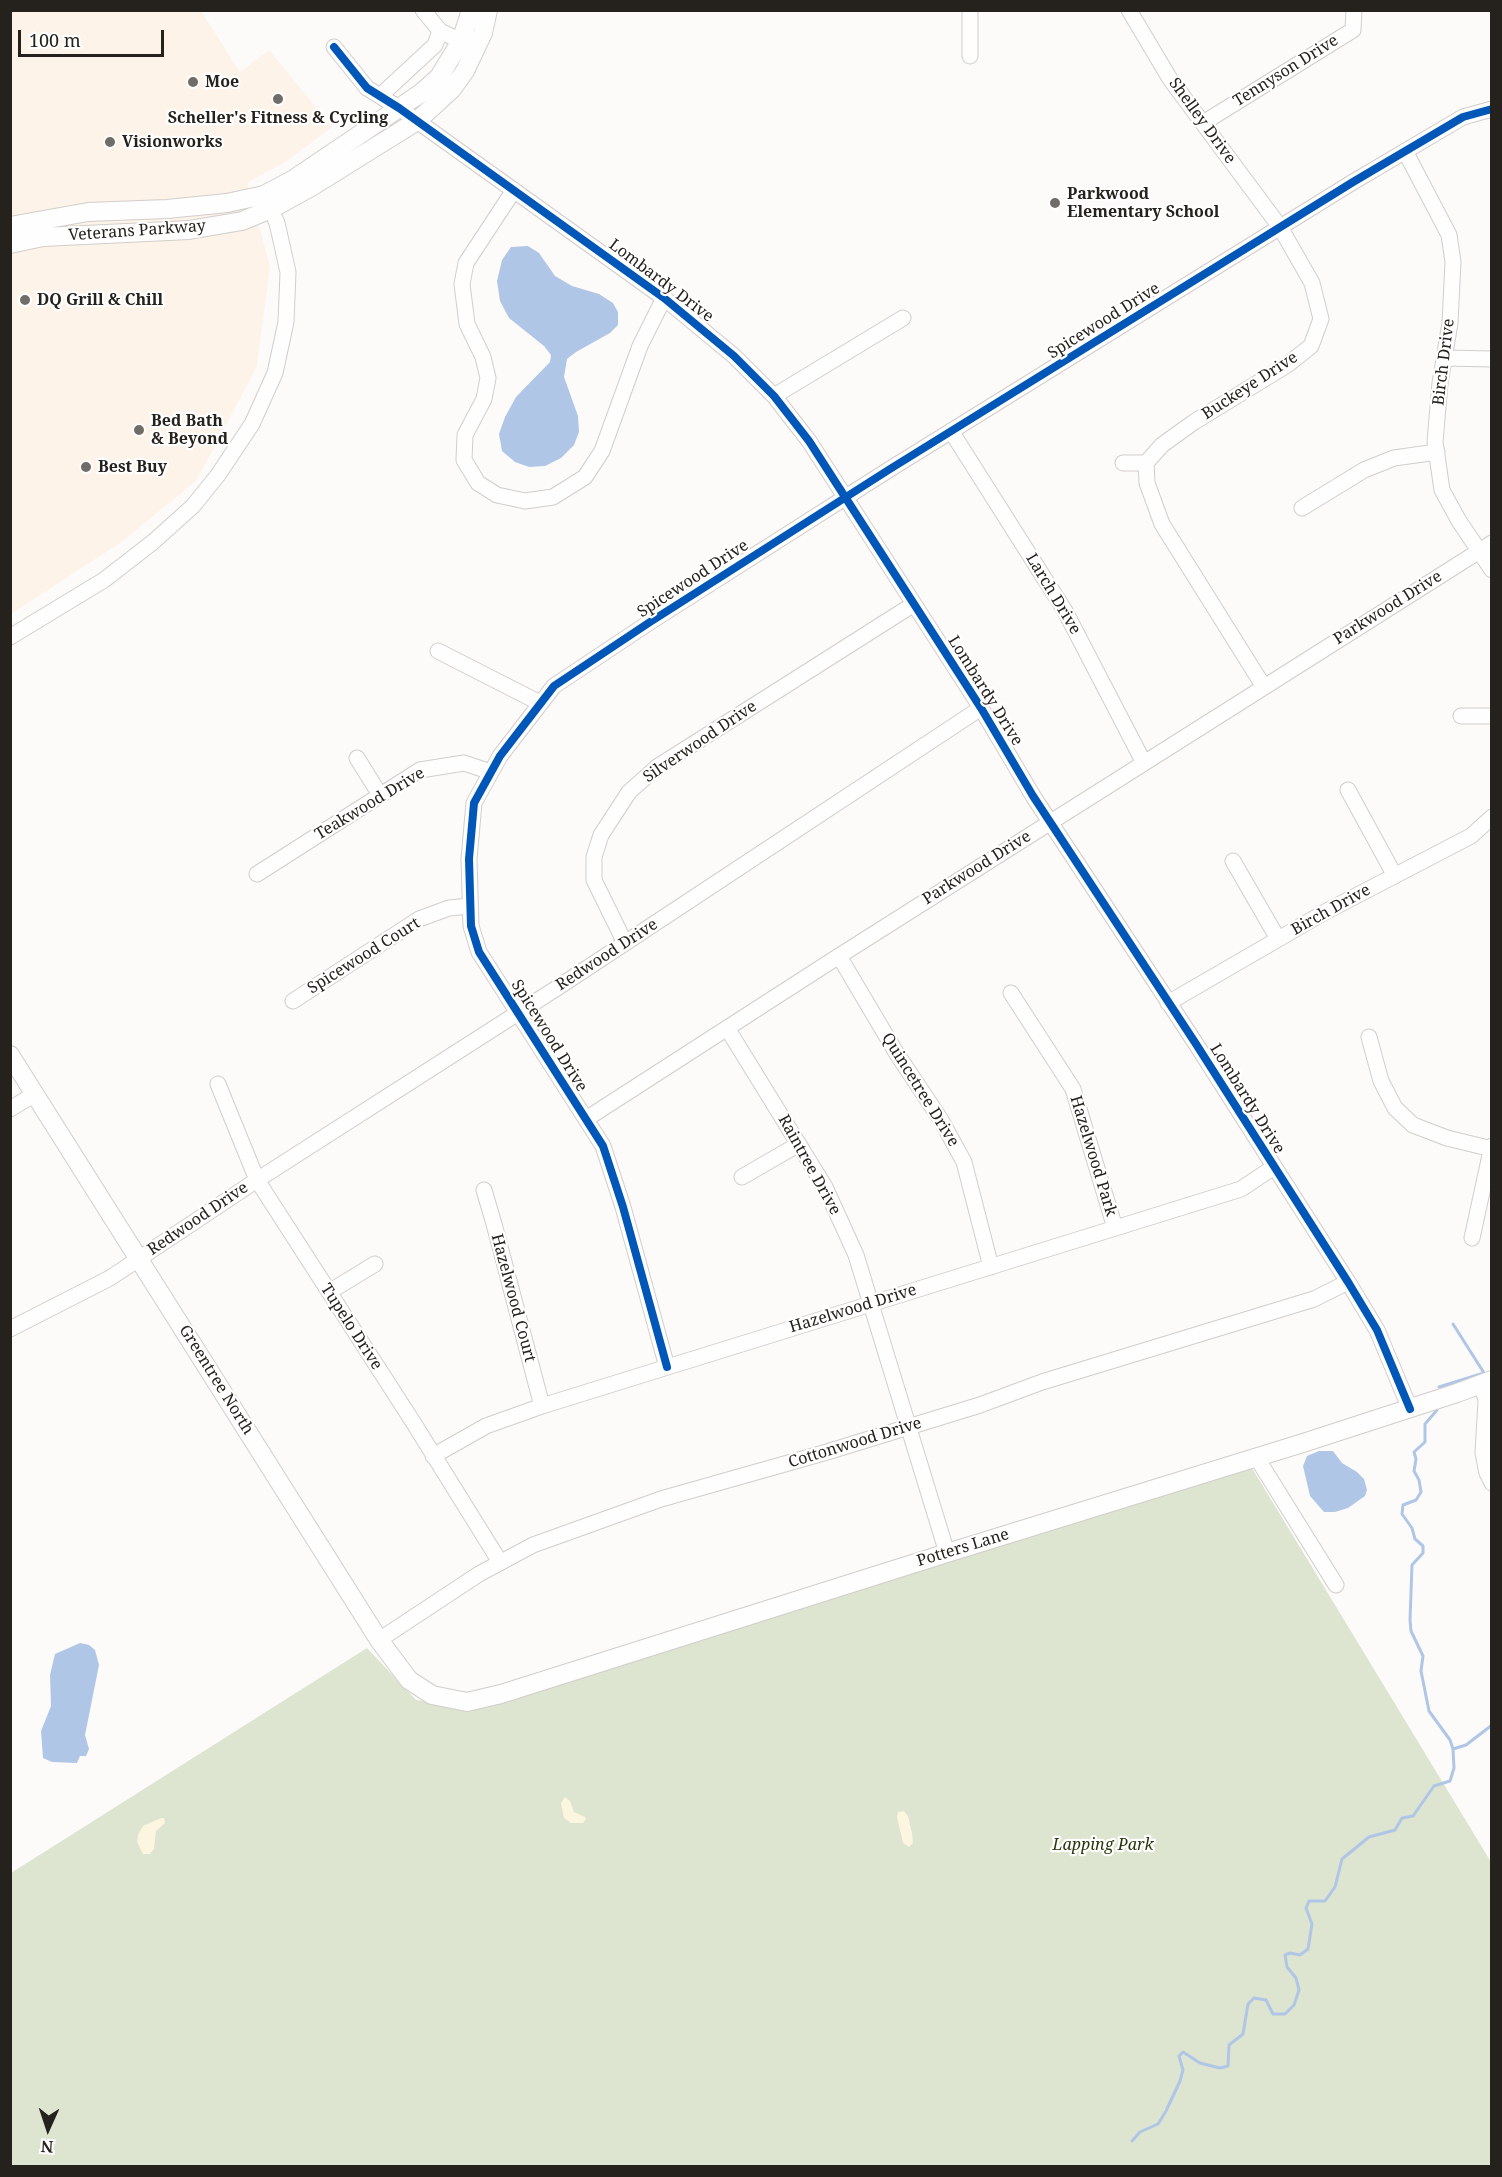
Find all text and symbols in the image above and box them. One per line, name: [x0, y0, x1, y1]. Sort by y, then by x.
scale bar: [21, 18, 166, 56]
text: 100 m: [29, 28, 81, 52]
street label: Tennyson Drive: [1230, 31, 1342, 111]
place label: Moe: [205, 72, 239, 92]
street label: Shelley Drive: [1164, 74, 1240, 168]
marker: Moe: [186, 75, 200, 89]
marker: Scheller's Fitness & Cycling: [271, 92, 285, 106]
place label: Scheller's Fitness & Cycling: [168, 108, 388, 128]
place label: Visionworks: [122, 132, 222, 152]
marker: Visionworks: [103, 135, 117, 149]
place label: Parkwood Elementary School: [1067, 184, 1219, 222]
marker: Parkwood Elementary School: [1048, 196, 1062, 210]
street label: Veterans Parkway: [68, 217, 206, 245]
street label: Lombardy Drive: [605, 235, 717, 327]
street label: Spicewood Drive: [1044, 279, 1164, 363]
place label: DQ Grill & Chill: [37, 290, 163, 310]
marker: DQ Grill & Chill: [18, 293, 32, 307]
street label: Birch Drive: [1429, 317, 1459, 407]
street label: Buckeye Drive: [1199, 348, 1301, 424]
place label: Bed Bath & Beyond: [151, 411, 228, 449]
marker: Bed Bath & Beyond: [132, 423, 146, 437]
place label: Best Buy: [98, 457, 167, 477]
marker: Best Buy: [79, 460, 93, 474]
street label: Spicewood Drive: [634, 536, 752, 622]
street label: Larch Drive: [1021, 550, 1085, 638]
street label: Parkwood Drive: [1330, 567, 1446, 649]
street label: Lombardy Drive: [944, 633, 1026, 749]
street label: Silverwood Drive: [640, 697, 760, 787]
street label: Teakwood Drive: [312, 764, 428, 844]
street label: Parkwood Drive: [919, 827, 1035, 909]
street label: Birch Drive: [1288, 880, 1374, 940]
street label: Spicewood Court: [304, 914, 424, 998]
street label: Redwood Drive: [553, 915, 661, 995]
street label: Spicewood Drive: [507, 976, 591, 1096]
street label: Quincetree Drive: [877, 1030, 963, 1150]
street label: Lombardy Drive: [1206, 1041, 1288, 1157]
street label: Hazelwood Park: [1066, 1093, 1120, 1219]
street label: Raintree Drive: [774, 1112, 844, 1218]
street label: Redwood Drive: [144, 1178, 252, 1260]
street label: Hazelwood Court: [487, 1232, 539, 1364]
street label: Tupelo Drive: [316, 1280, 386, 1374]
street label: Hazelwood Drive: [787, 1281, 919, 1337]
street label: Greentree North: [175, 1322, 257, 1438]
street label: Cottonwood Drive: [786, 1414, 924, 1472]
street label: Potters Lane: [915, 1525, 1011, 1571]
park label: Lapping Park: [1053, 1835, 1153, 1855]
north arrow: [18, 2099, 78, 2159]
text: N: [40, 2136, 54, 2158]

